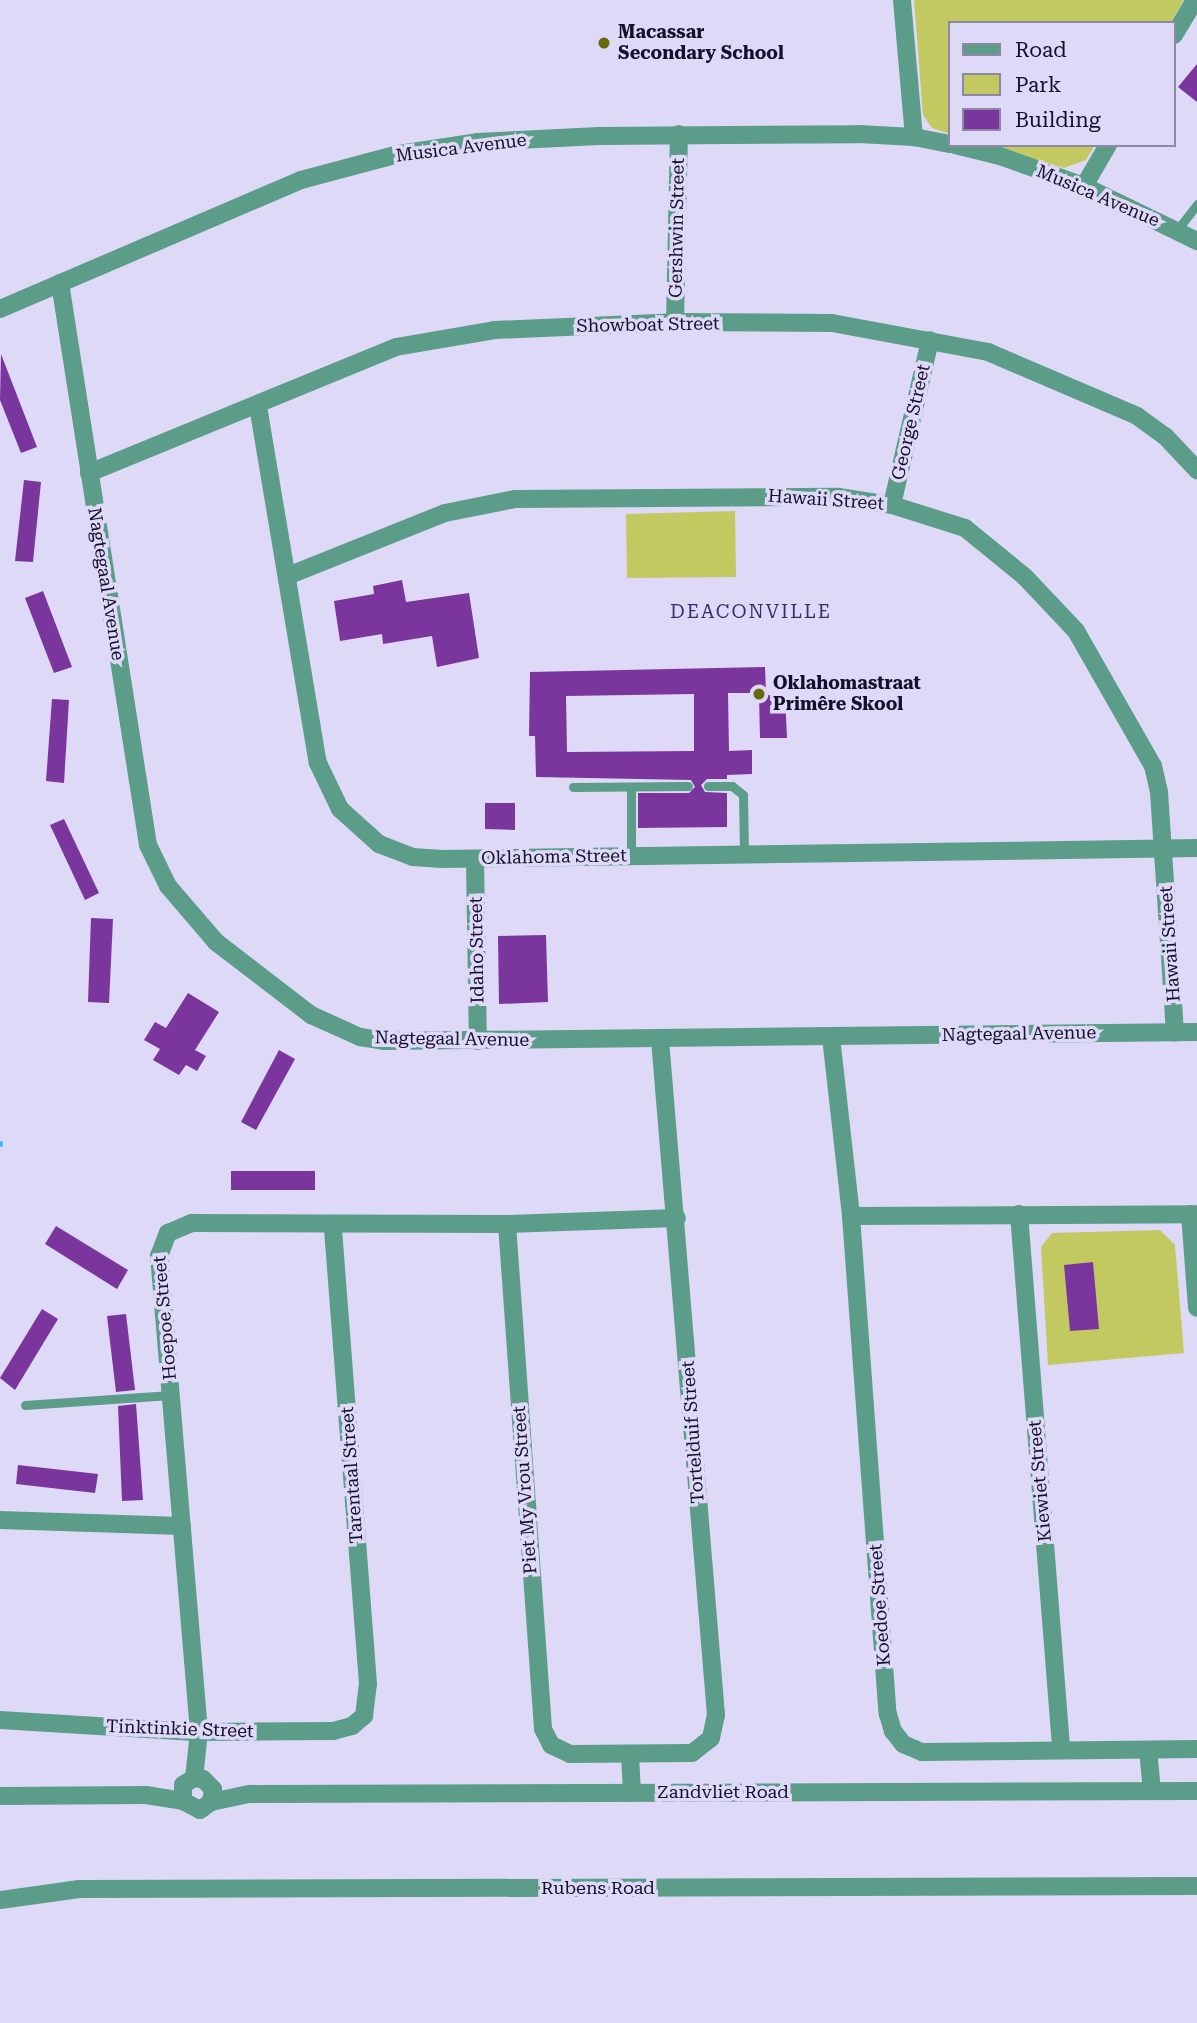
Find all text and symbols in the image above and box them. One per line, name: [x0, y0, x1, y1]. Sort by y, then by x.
legend: [948, 21, 1176, 147]
place label: Macassar Secondary School: [618, 22, 784, 64]
marker: Macassar Secondary School: [596, 35, 612, 51]
text: Road: [1015, 38, 1067, 62]
text: Park: [1015, 73, 1061, 97]
text: Building: [1015, 108, 1101, 132]
street label: Musica Avenue: [394, 129, 528, 167]
street label: Gershwin Street: [665, 158, 689, 298]
street label: Musica Avenue: [1033, 160, 1163, 232]
street label: Showboat Street: [576, 313, 720, 337]
street label: George Street: [887, 362, 935, 482]
street label: Hawaii Street: [767, 485, 885, 515]
street label: Nagtegaal Avenue: [83, 506, 129, 662]
district label: DEACONVILLE: [671, 601, 831, 623]
place label: Oklahomastraat Primêre Skool: [773, 673, 921, 716]
marker: Oklahomastraat Primêre Skool: [751, 686, 767, 702]
street label: Oklahoma Street: [481, 845, 627, 869]
street label: Hawaii Street: [1155, 885, 1185, 1003]
street label: Idaho Street: [465, 896, 489, 1004]
street label: Nagtegaal Avenue: [942, 1022, 1096, 1046]
street label: Nagtegaal Avenue: [375, 1027, 529, 1051]
street label: Hoepoe Street: [149, 1255, 181, 1381]
street label: Tortelduif Street: [677, 1360, 709, 1504]
street label: Piet My Vrou Street: [508, 1405, 542, 1575]
street label: Tarentaal Street: [336, 1406, 368, 1544]
street label: Kiewiet Street: [1024, 1419, 1056, 1543]
street label: Koedoe Street: [865, 1543, 895, 1667]
street label: Tinktinkie Street: [106, 1716, 254, 1742]
street label: Zandvliet Road: [657, 1781, 789, 1803]
street label: Rubens Road: [541, 1877, 655, 1899]

